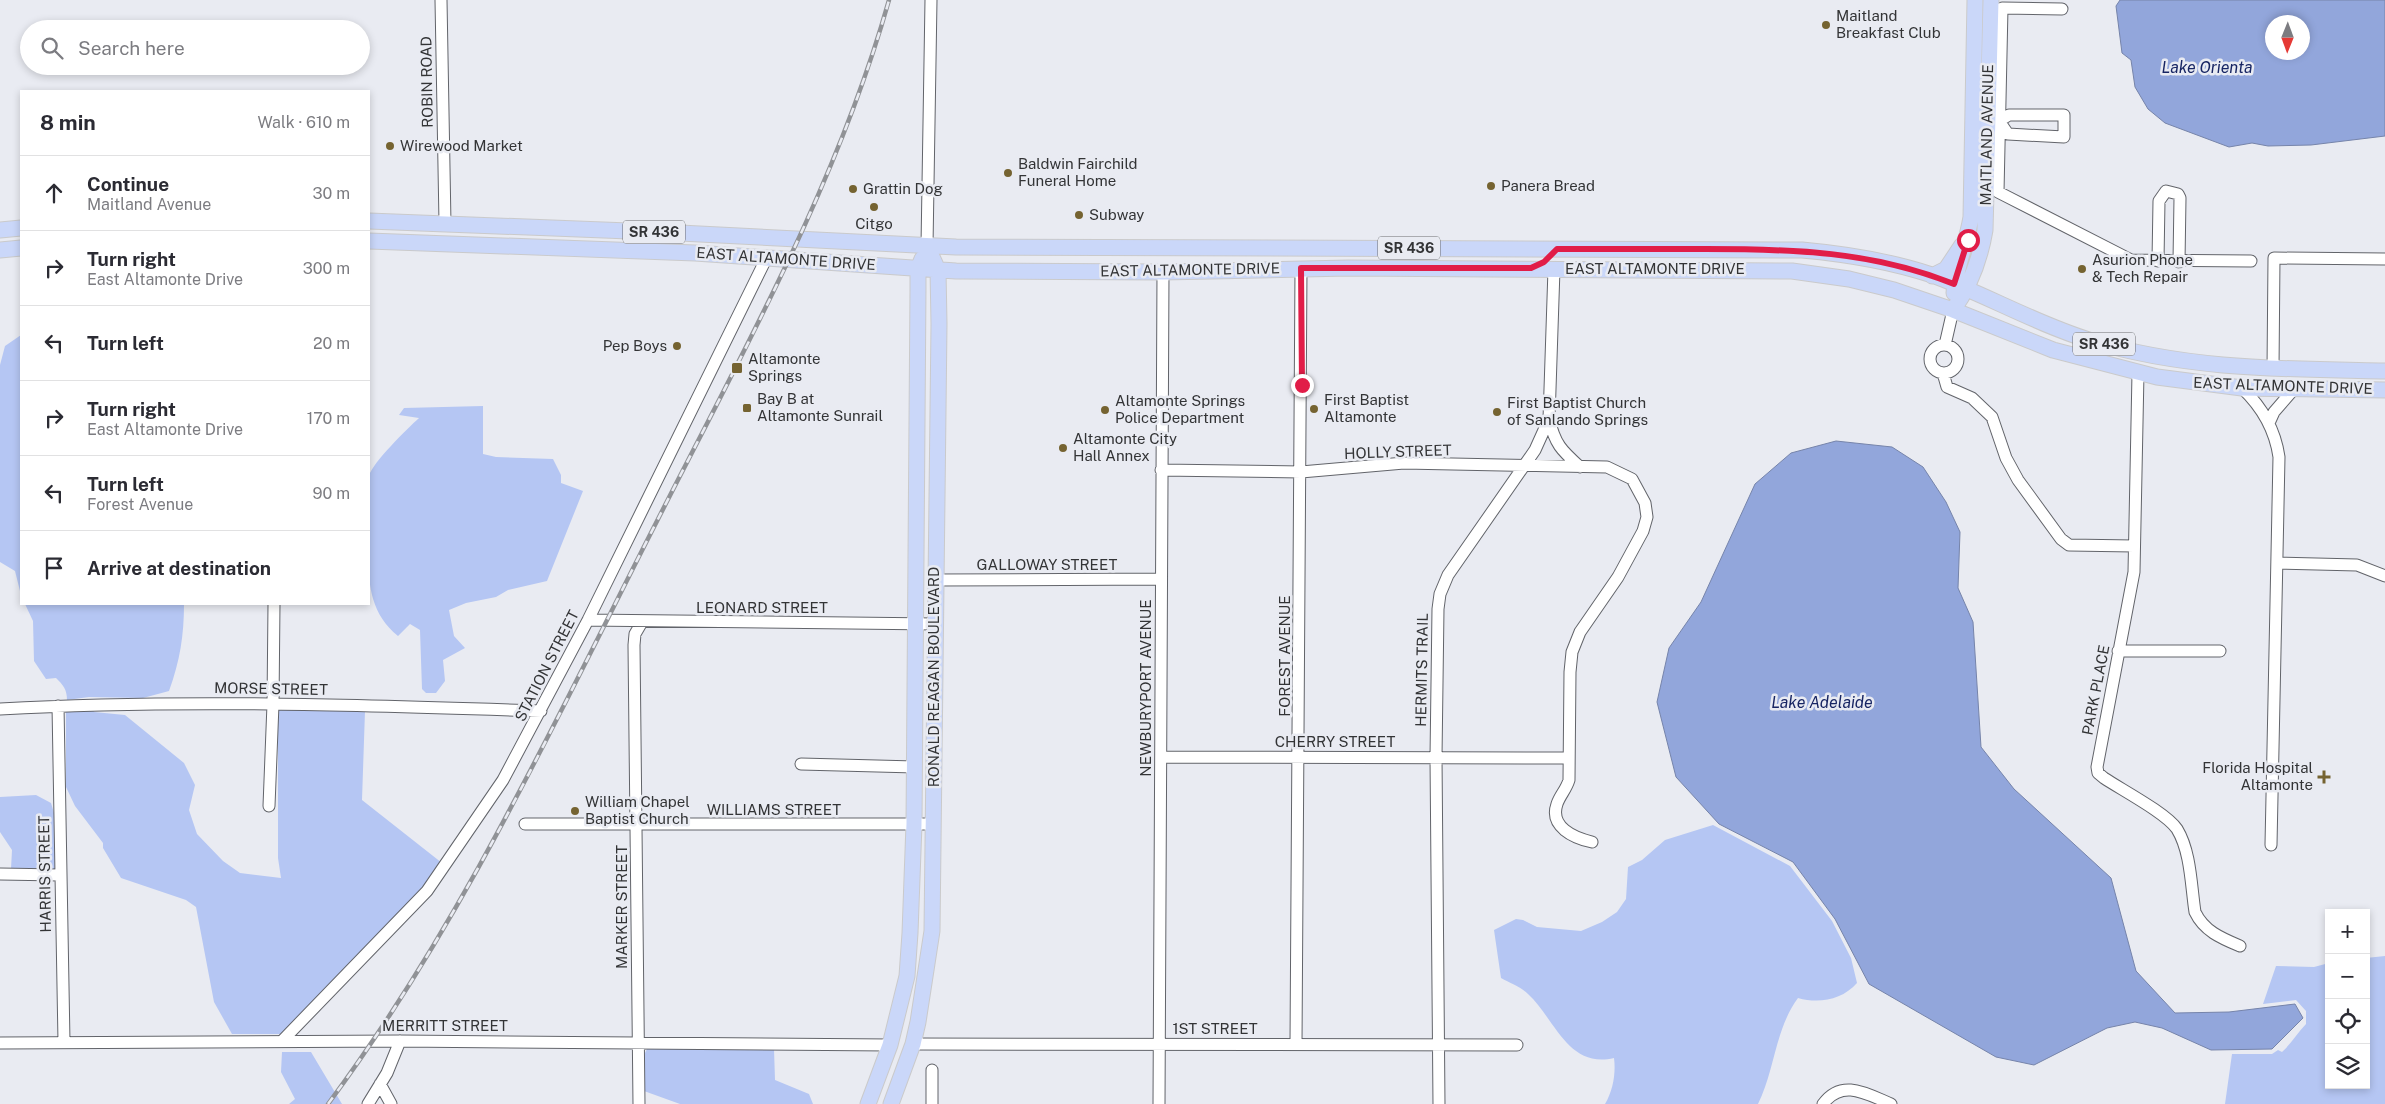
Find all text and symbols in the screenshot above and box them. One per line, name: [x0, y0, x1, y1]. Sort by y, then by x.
place label: Maitland Breakfast Club: [1836, 7, 1941, 41]
north arrow: [2265, 15, 2310, 60]
marker: Maitland Breakfast Club: [1820, 19, 1832, 31]
search box: [20, 20, 370, 75]
icon: search: [38, 34, 66, 62]
street label: ROBIN ROAD: [417, 36, 436, 128]
text: Search here: [78, 37, 185, 59]
water label: Lake Orienta: [2162, 58, 2252, 77]
street label: MAITLAND AVENUE: [1977, 64, 1996, 206]
text: 8 min: [40, 110, 96, 135]
text: Walk · 610 m: [258, 113, 350, 132]
place label: Wirewood Market: [400, 137, 523, 154]
marker: Wirewood Market: [384, 140, 396, 152]
place label: Baldwin Fairchild Funeral Home: [1018, 155, 1138, 189]
marker: Baldwin Fairchild Funeral Home: [1002, 167, 1014, 179]
text: Continue: [87, 173, 169, 195]
place label: Panera Bread: [1501, 177, 1595, 194]
icon: ahead: [40, 179, 68, 207]
place label: Grattin Dog: [863, 180, 943, 197]
marker: Panera Bread: [1485, 180, 1497, 192]
marker: Grattin Dog: [847, 183, 859, 195]
text: 30 m: [313, 184, 350, 203]
text: Maitland Avenue: [87, 195, 211, 214]
marker: Citgo: [868, 201, 880, 213]
place label: Subway: [1089, 206, 1144, 223]
marker: Subway: [1073, 209, 1085, 221]
place label: Citgo: [855, 215, 893, 232]
road number: SR 436: [623, 220, 685, 243]
route start: [1957, 229, 1980, 252]
road number: SR 436: [1378, 237, 1440, 260]
street label: EAST ALTAMONTE DRIVE: [696, 244, 876, 273]
text: Turn right: [87, 248, 176, 270]
place label: Asurion Phone & Tech Repair: [2092, 251, 2193, 285]
icon: right: [40, 254, 68, 282]
text: 300 m: [303, 259, 350, 278]
street label: EAST ALTAMONTE DRIVE: [1100, 259, 1280, 280]
street label: EAST ALTAMONTE DRIVE: [1565, 260, 1745, 277]
marker: Asurion Phone & Tech Repair: [2076, 263, 2088, 275]
text: East Altamonte Drive: [87, 270, 243, 289]
icon: left: [40, 329, 68, 357]
text: Turn left: [87, 332, 164, 354]
road number: SR 436: [2073, 332, 2135, 356]
text: 20 m: [313, 334, 350, 353]
place label: Pep Boys: [603, 337, 667, 354]
marker: Pep Boys: [671, 340, 683, 352]
place label: Altamonte Springs: [748, 350, 821, 384]
marker: Altamonte Springs: [730, 361, 744, 375]
route end: [1291, 374, 1314, 397]
street label: EAST ALTAMONTE DRIVE: [2193, 374, 2373, 397]
place label: Bay B at Altamonte Sunrail: [757, 390, 883, 424]
place label: First Baptist Altamonte: [1324, 391, 1409, 425]
place label: Altamonte Springs Police Department: [1115, 392, 1245, 426]
place label: First Baptist Church of Sanlando Springs: [1507, 394, 1648, 428]
text: Turn right: [87, 398, 176, 420]
marker: Bay B at Altamonte Sunrail: [741, 402, 753, 414]
marker: First Baptist Altamonte: [1308, 403, 1320, 415]
icon: right: [40, 404, 68, 432]
marker: Altamonte Springs Police Department: [1099, 404, 1111, 416]
marker: First Baptist Church of Sanlando Springs: [1491, 406, 1503, 418]
text: 170 m: [307, 409, 350, 428]
text: East Altamonte Drive: [87, 420, 243, 439]
place label: Altamonte City Hall Annex: [1073, 430, 1177, 464]
street label: HOLLY STREET: [1344, 441, 1452, 462]
marker: Altamonte City Hall Annex: [1057, 442, 1069, 454]
text: Turn left: [87, 473, 164, 495]
icon: left: [40, 479, 68, 507]
text: 90 m: [313, 484, 350, 503]
text: Forest Avenue: [87, 495, 193, 514]
icon: arrive: [40, 554, 68, 582]
street label: GALLOWAY STREET: [977, 556, 1118, 573]
text: Arrive at destination: [87, 557, 271, 579]
street label: RONALD REAGAN BOULEVARD: [925, 567, 942, 787]
street label: FOREST AVENUE: [1276, 595, 1293, 717]
street label: LEONARD STREET: [696, 599, 828, 616]
street label: NEWBURYPORT AVENUE: [1137, 599, 1154, 777]
street label: STATION STREET: [511, 607, 582, 724]
street label: HERMITS TRAIL: [1412, 613, 1431, 727]
street label: PARK PLACE: [2078, 643, 2113, 736]
street label: MORSE STREET: [214, 679, 328, 698]
water label: Lake Adelaide: [1771, 693, 1873, 712]
street label: CHERRY STREET: [1275, 733, 1395, 750]
place label: Florida Hospital Altamonte: [2202, 759, 2313, 793]
marker: Florida Hospital Altamonte: [2317, 770, 2331, 784]
place label: William Chapel Baptist Church: [585, 793, 690, 827]
street label: WILLIAMS STREET: [707, 801, 841, 818]
marker: William Chapel Baptist Church: [569, 805, 581, 817]
street label: HARRIS STREET: [35, 815, 54, 933]
street label: MARKER STREET: [613, 845, 630, 969]
map controls: [2325, 909, 2370, 1089]
button: +: [2325, 909, 2370, 954]
button: −: [2325, 954, 2370, 999]
button: locate: [2325, 999, 2370, 1044]
street label: MERRITT STREET: [382, 1017, 508, 1034]
street label: 1ST STREET: [1172, 1020, 1258, 1037]
button: layers: [2325, 1044, 2370, 1089]

